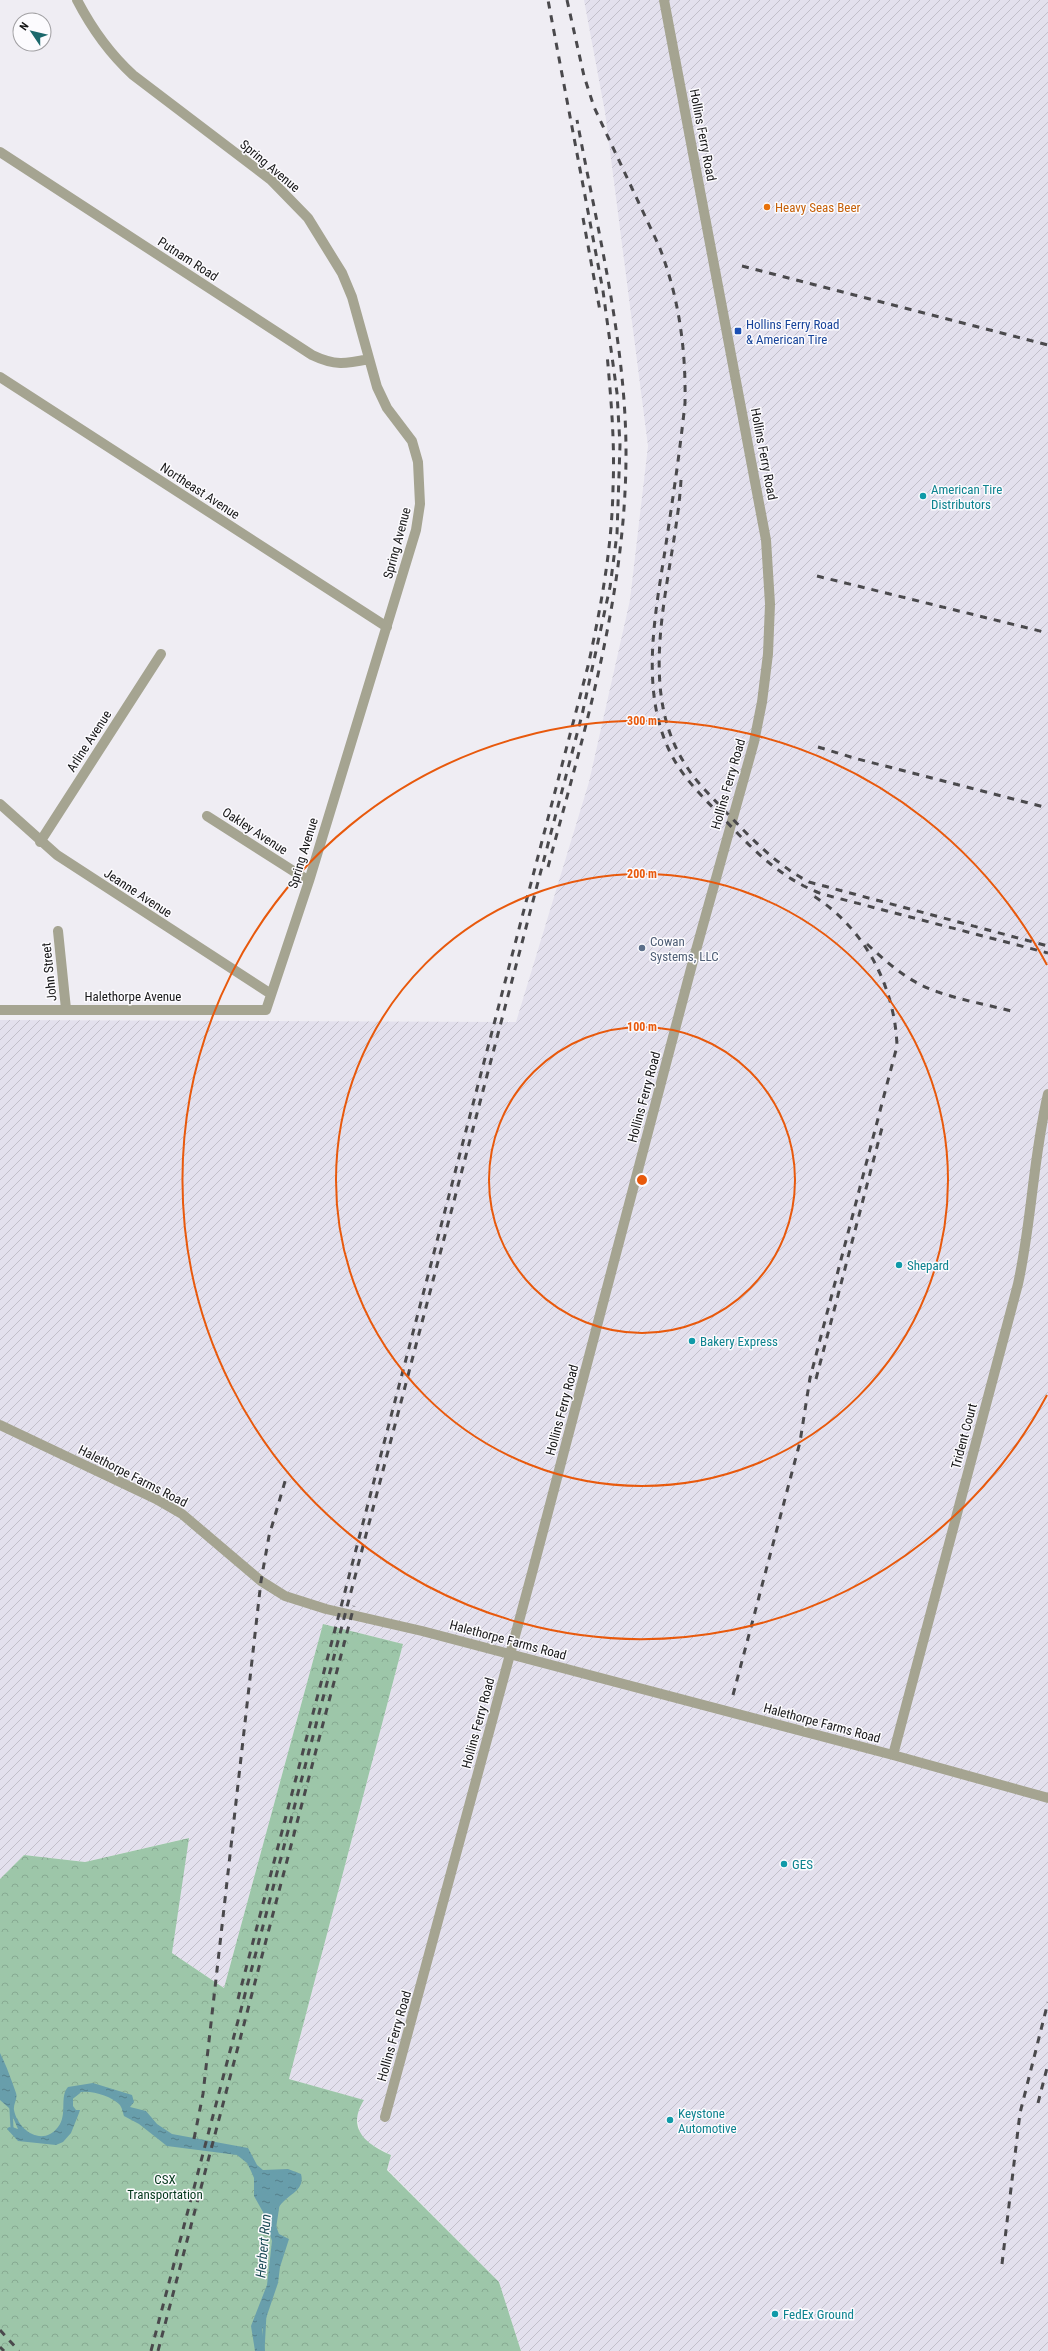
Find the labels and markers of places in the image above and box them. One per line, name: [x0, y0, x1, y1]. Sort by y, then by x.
place label: Heavy Seas Beer: [775, 200, 861, 215]
marker: Heavy Seas Beer: [762, 202, 772, 212]
place label: Hollins Ferry Road & American Tire: [746, 317, 840, 347]
marker: Hollins Ferry Road & American Tire: [733, 326, 743, 336]
place label: American Tire Distributors: [931, 482, 1002, 512]
marker: American Tire Distributors: [918, 491, 928, 501]
place label: Cowan Systems, LLC: [650, 934, 719, 964]
marker: Cowan Systems, LLC: [637, 943, 647, 953]
centre of rings: [635, 1173, 649, 1187]
place label: Shepard: [907, 1258, 949, 1273]
marker: Shepard: [894, 1260, 904, 1270]
place label: Bakery Express: [700, 1334, 778, 1349]
marker: Bakery Express: [687, 1336, 697, 1346]
place label: GES: [792, 1857, 813, 1872]
marker: GES: [779, 1859, 789, 1869]
place label: Keystone Automotive: [678, 2106, 737, 2136]
marker: Keystone Automotive: [665, 2115, 675, 2125]
place label: FedEx Ground: [783, 2307, 854, 2322]
marker: FedEx Ground: [770, 2309, 780, 2319]

